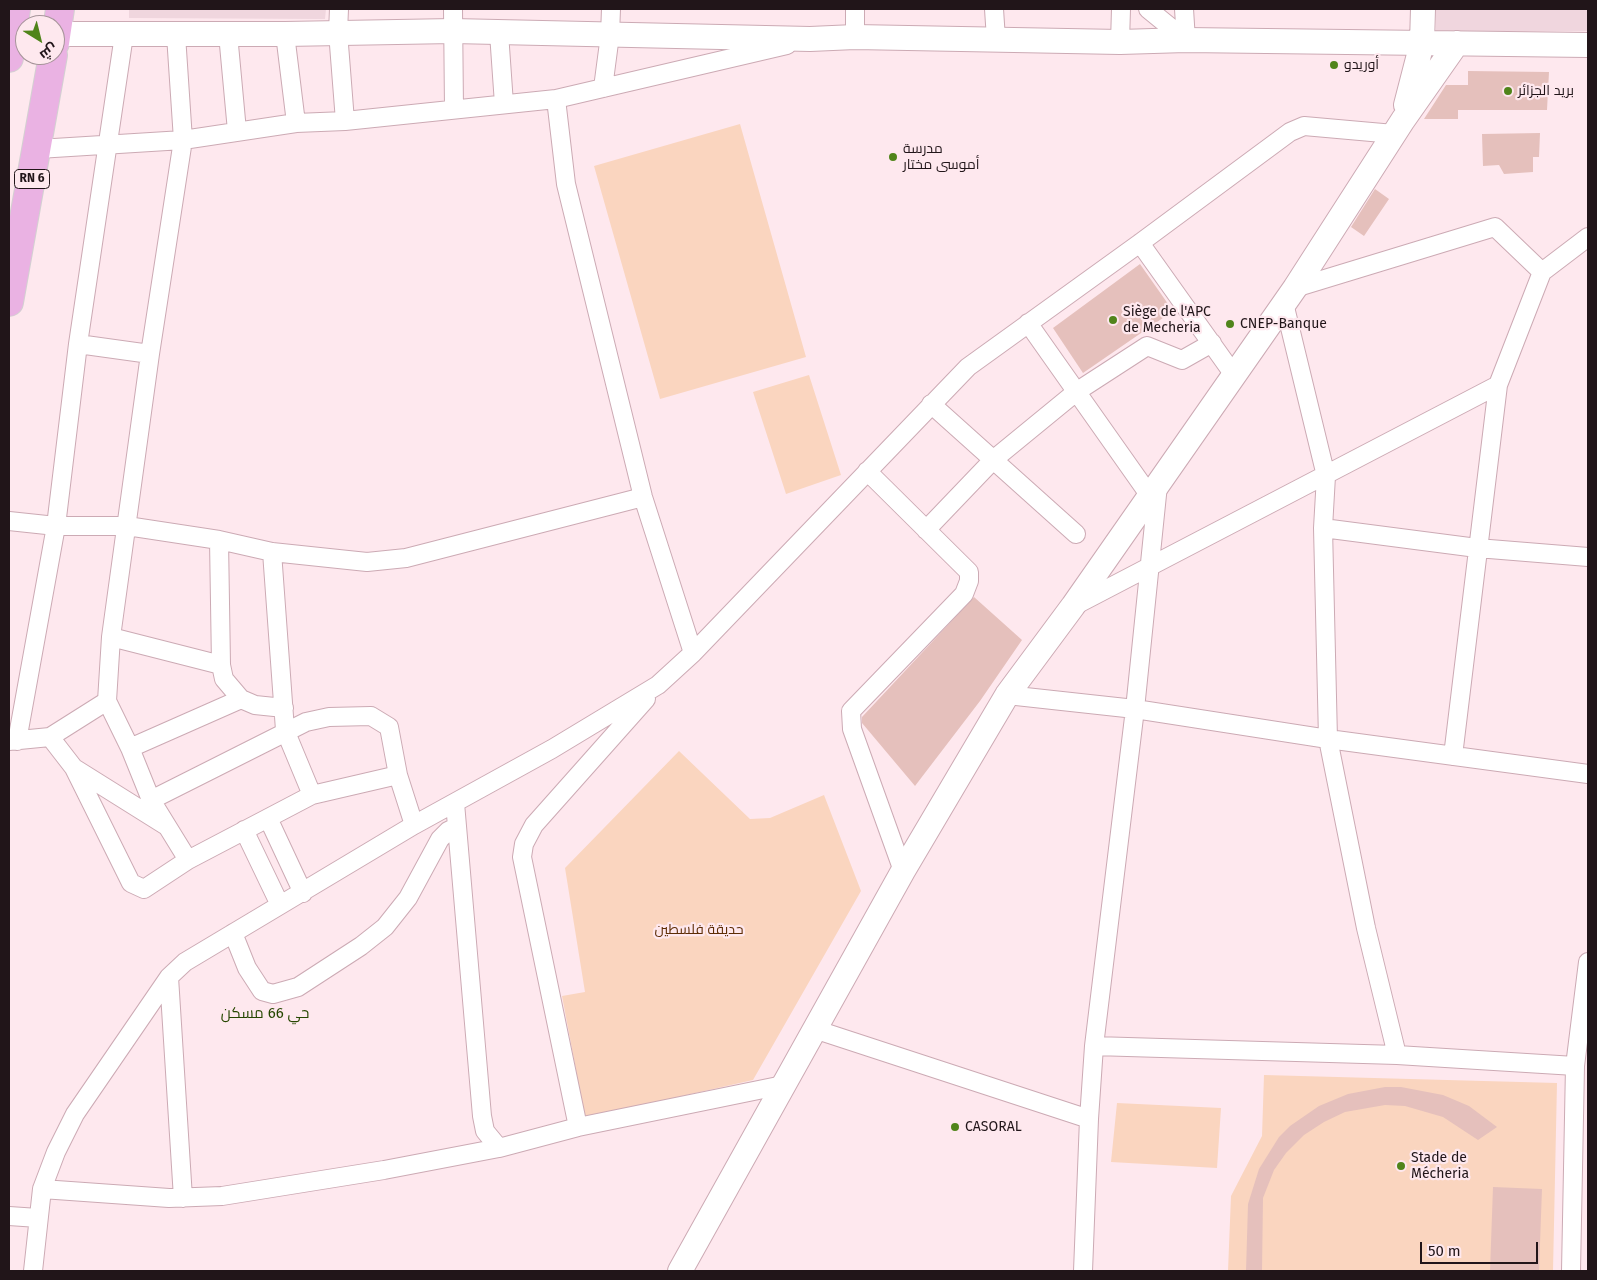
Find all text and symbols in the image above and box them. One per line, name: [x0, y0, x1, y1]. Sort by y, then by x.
north arrow: [15, 15, 65, 65]
text: ش: [36, 40, 61, 64]
place label: أوريدو: [1344, 57, 1379, 73]
marker: أوريدو: [1328, 59, 1340, 71]
place label: بريد الجزائر: [1518, 83, 1574, 99]
marker: بريد الجزائر: [1502, 85, 1514, 97]
place label: مدرسة أموسى مختار: [903, 141, 980, 174]
marker: مدرسة أموسى مختار: [887, 151, 899, 163]
road number: RN 6: [15, 170, 50, 188]
place label: Siège de l'APC de Mecheria: [1123, 304, 1211, 336]
marker: Siège de l'APC de Mecheria: [1107, 314, 1119, 326]
place label: CNEP-Banque: [1240, 316, 1327, 332]
marker: CNEP-Banque: [1224, 318, 1236, 330]
park label: حديقة فلسطين: [655, 922, 743, 938]
district label: حي 66 مسكن: [221, 1005, 309, 1023]
place label: CASORAL: [965, 1119, 1022, 1135]
marker: CASORAL: [949, 1121, 961, 1133]
place label: Stade de Mécheria: [1411, 1150, 1469, 1182]
marker: Stade de Mécheria: [1395, 1160, 1407, 1172]
scale bar: [1422, 1232, 1540, 1264]
text: 50 m: [1428, 1242, 1461, 1260]

